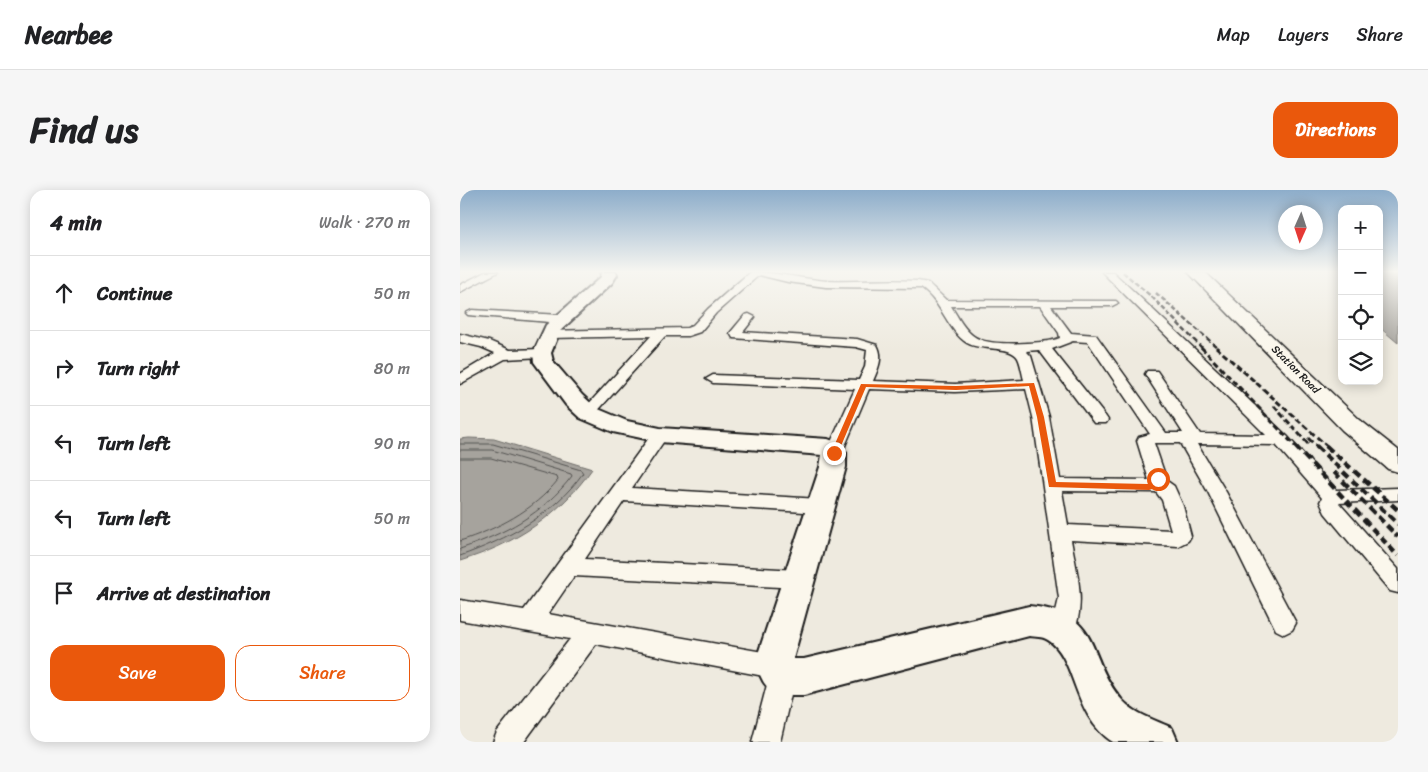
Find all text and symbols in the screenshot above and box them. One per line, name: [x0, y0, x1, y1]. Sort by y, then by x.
text: Nearbee: [25, 14, 113, 56]
text: Map: [1217, 19, 1250, 51]
text: Layers: [1278, 19, 1329, 51]
text: Share: [1357, 19, 1403, 51]
text: Find us: [30, 99, 138, 161]
button: Directions: [1273, 102, 1398, 158]
text: 4 min: [50, 204, 102, 242]
north arrow: [1278, 205, 1323, 250]
map controls: [1338, 205, 1383, 385]
button: +: [1338, 205, 1383, 250]
text: Walk · 270 m: [319, 208, 410, 237]
button: −: [1338, 250, 1383, 295]
text: Continue: [97, 277, 173, 310]
icon: ahead: [50, 279, 78, 307]
text: 50 m: [374, 279, 410, 308]
button: locate: [1338, 295, 1383, 340]
street label: Station Road: [1267, 340, 1325, 399]
button: layers: [1338, 340, 1383, 385]
text: Turn right: [97, 352, 179, 385]
icon: right: [50, 354, 78, 382]
text: 80 m: [374, 354, 410, 383]
text: Turn left: [97, 427, 170, 460]
icon: left: [50, 429, 78, 457]
text: 90 m: [374, 429, 410, 458]
route end: [823, 442, 846, 465]
route start: [1147, 468, 1170, 491]
text: Turn left: [97, 502, 170, 535]
icon: left: [50, 504, 78, 532]
text: 50 m: [374, 504, 410, 533]
text: Arrive at destination: [97, 577, 270, 610]
icon: arrive: [50, 579, 78, 607]
button: Save: [50, 645, 225, 701]
button: Share: [235, 645, 410, 701]

